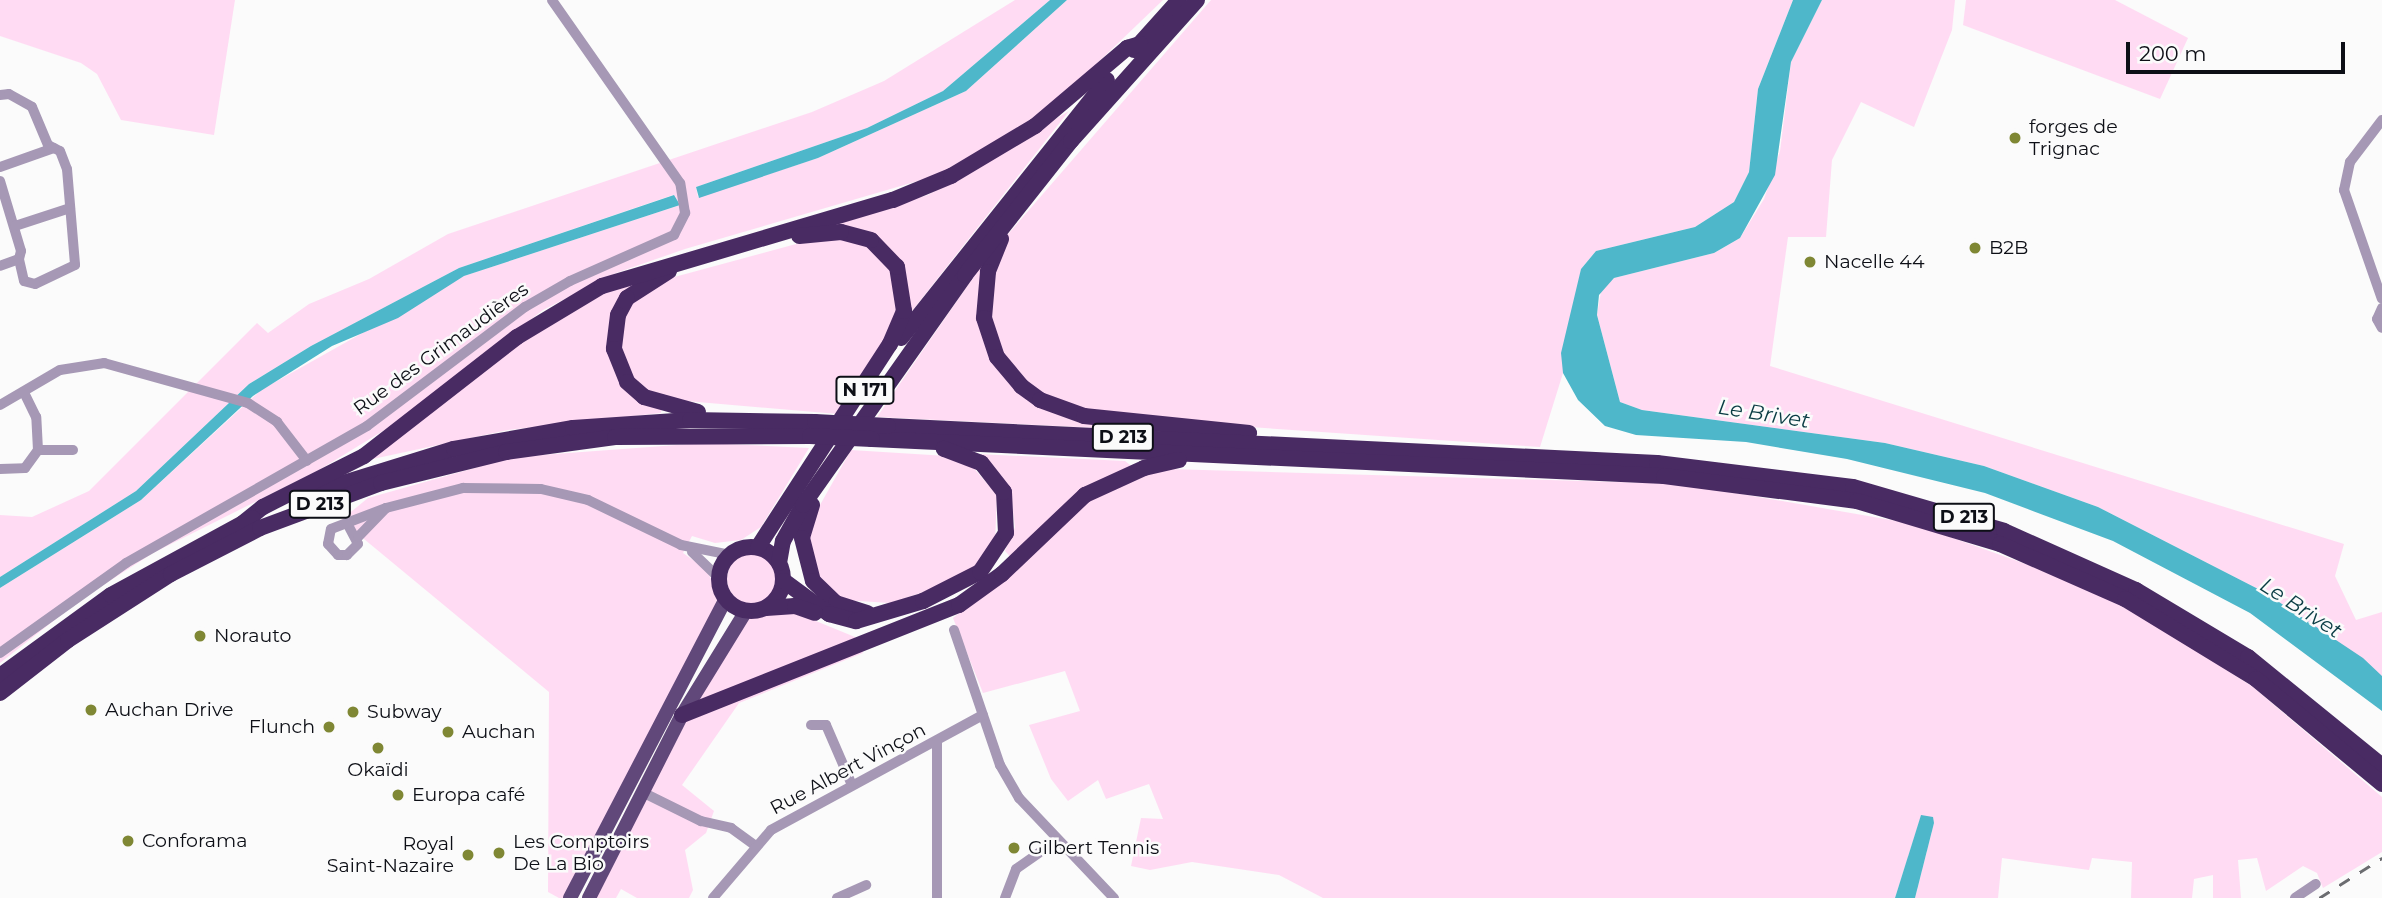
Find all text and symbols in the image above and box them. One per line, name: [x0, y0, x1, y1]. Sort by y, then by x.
scale bar: [2130, 28, 2349, 72]
text: 200 m: [2139, 41, 2206, 66]
place label: forges de Trignac: [2029, 116, 2118, 160]
marker: forges de Trignac: [2007, 130, 2023, 146]
place label: B2B: [1989, 237, 2028, 259]
marker: B2B: [1967, 240, 1983, 256]
place label: Nacelle 44: [1824, 251, 1924, 273]
marker: Nacelle 44: [1802, 254, 1818, 270]
street label: Rue des Grimaudières: [349, 278, 533, 420]
road number: N 171: [835, 376, 895, 404]
water label: Le Brivet: [1716, 394, 1812, 434]
road number: D 213: [1092, 422, 1154, 452]
road number: D 213: [288, 490, 352, 518]
road number: D 213: [1932, 503, 1996, 532]
water label: Le Brivet: [2255, 572, 2347, 644]
place label: Norauto: [214, 625, 291, 647]
marker: Norauto: [192, 628, 208, 644]
place label: Auchan Drive: [105, 699, 233, 721]
place label: Subway: [367, 701, 442, 723]
marker: Auchan Drive: [83, 702, 99, 718]
marker: Subway: [345, 704, 361, 720]
place label: Flunch: [249, 716, 315, 738]
street label: Rue Albert Vinçon: [766, 718, 930, 820]
marker: Flunch: [321, 719, 337, 735]
place label: Auchan: [462, 721, 536, 743]
marker: Auchan: [440, 724, 456, 740]
marker: Okaïdi: [370, 740, 386, 756]
place label: Okaïdi: [347, 759, 409, 781]
place label: Europa café: [412, 784, 525, 806]
marker: Europa café: [390, 787, 406, 803]
place label: Conforama: [142, 830, 247, 852]
place label: Les Comptoirs De La Bio: [513, 831, 649, 875]
marker: Conforama: [120, 833, 136, 849]
place label: Royal Saint-Nazaire: [327, 833, 454, 877]
place label: Gilbert Tennis: [1028, 837, 1159, 859]
marker: Gilbert Tennis: [1006, 840, 1022, 856]
marker: Les Comptoirs De La Bio: [491, 845, 507, 861]
marker: Royal Saint-Nazaire: [460, 847, 476, 863]

